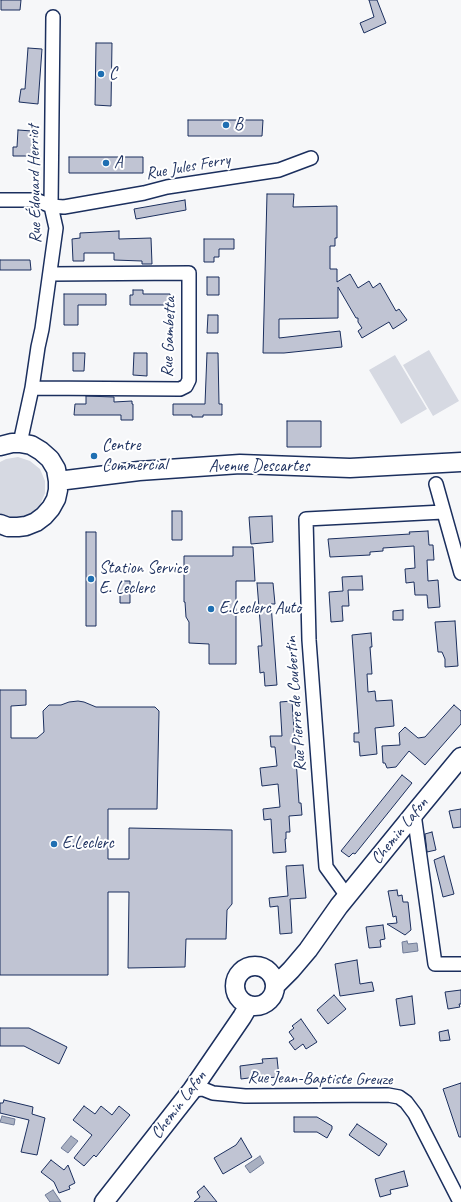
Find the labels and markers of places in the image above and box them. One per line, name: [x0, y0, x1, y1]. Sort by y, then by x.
place label: C: [109, 64, 117, 84]
marker: C: [96, 69, 106, 79]
place label: B: [234, 115, 243, 135]
marker: B: [221, 120, 231, 130]
place label: A: [114, 153, 123, 173]
marker: A: [101, 158, 111, 168]
place label: Centre Commercial: [102, 436, 167, 476]
marker: Centre Commercial: [89, 451, 99, 461]
place label: Station Service E. Leclerc: [99, 559, 187, 599]
marker: Station Service E. Leclerc: [86, 574, 96, 584]
place label: E.Leclerc Auto: [219, 599, 301, 619]
marker: E.Leclerc Auto: [206, 604, 216, 614]
place label: E.Leclerc: [62, 834, 114, 854]
marker: E.Leclerc: [49, 839, 59, 849]

